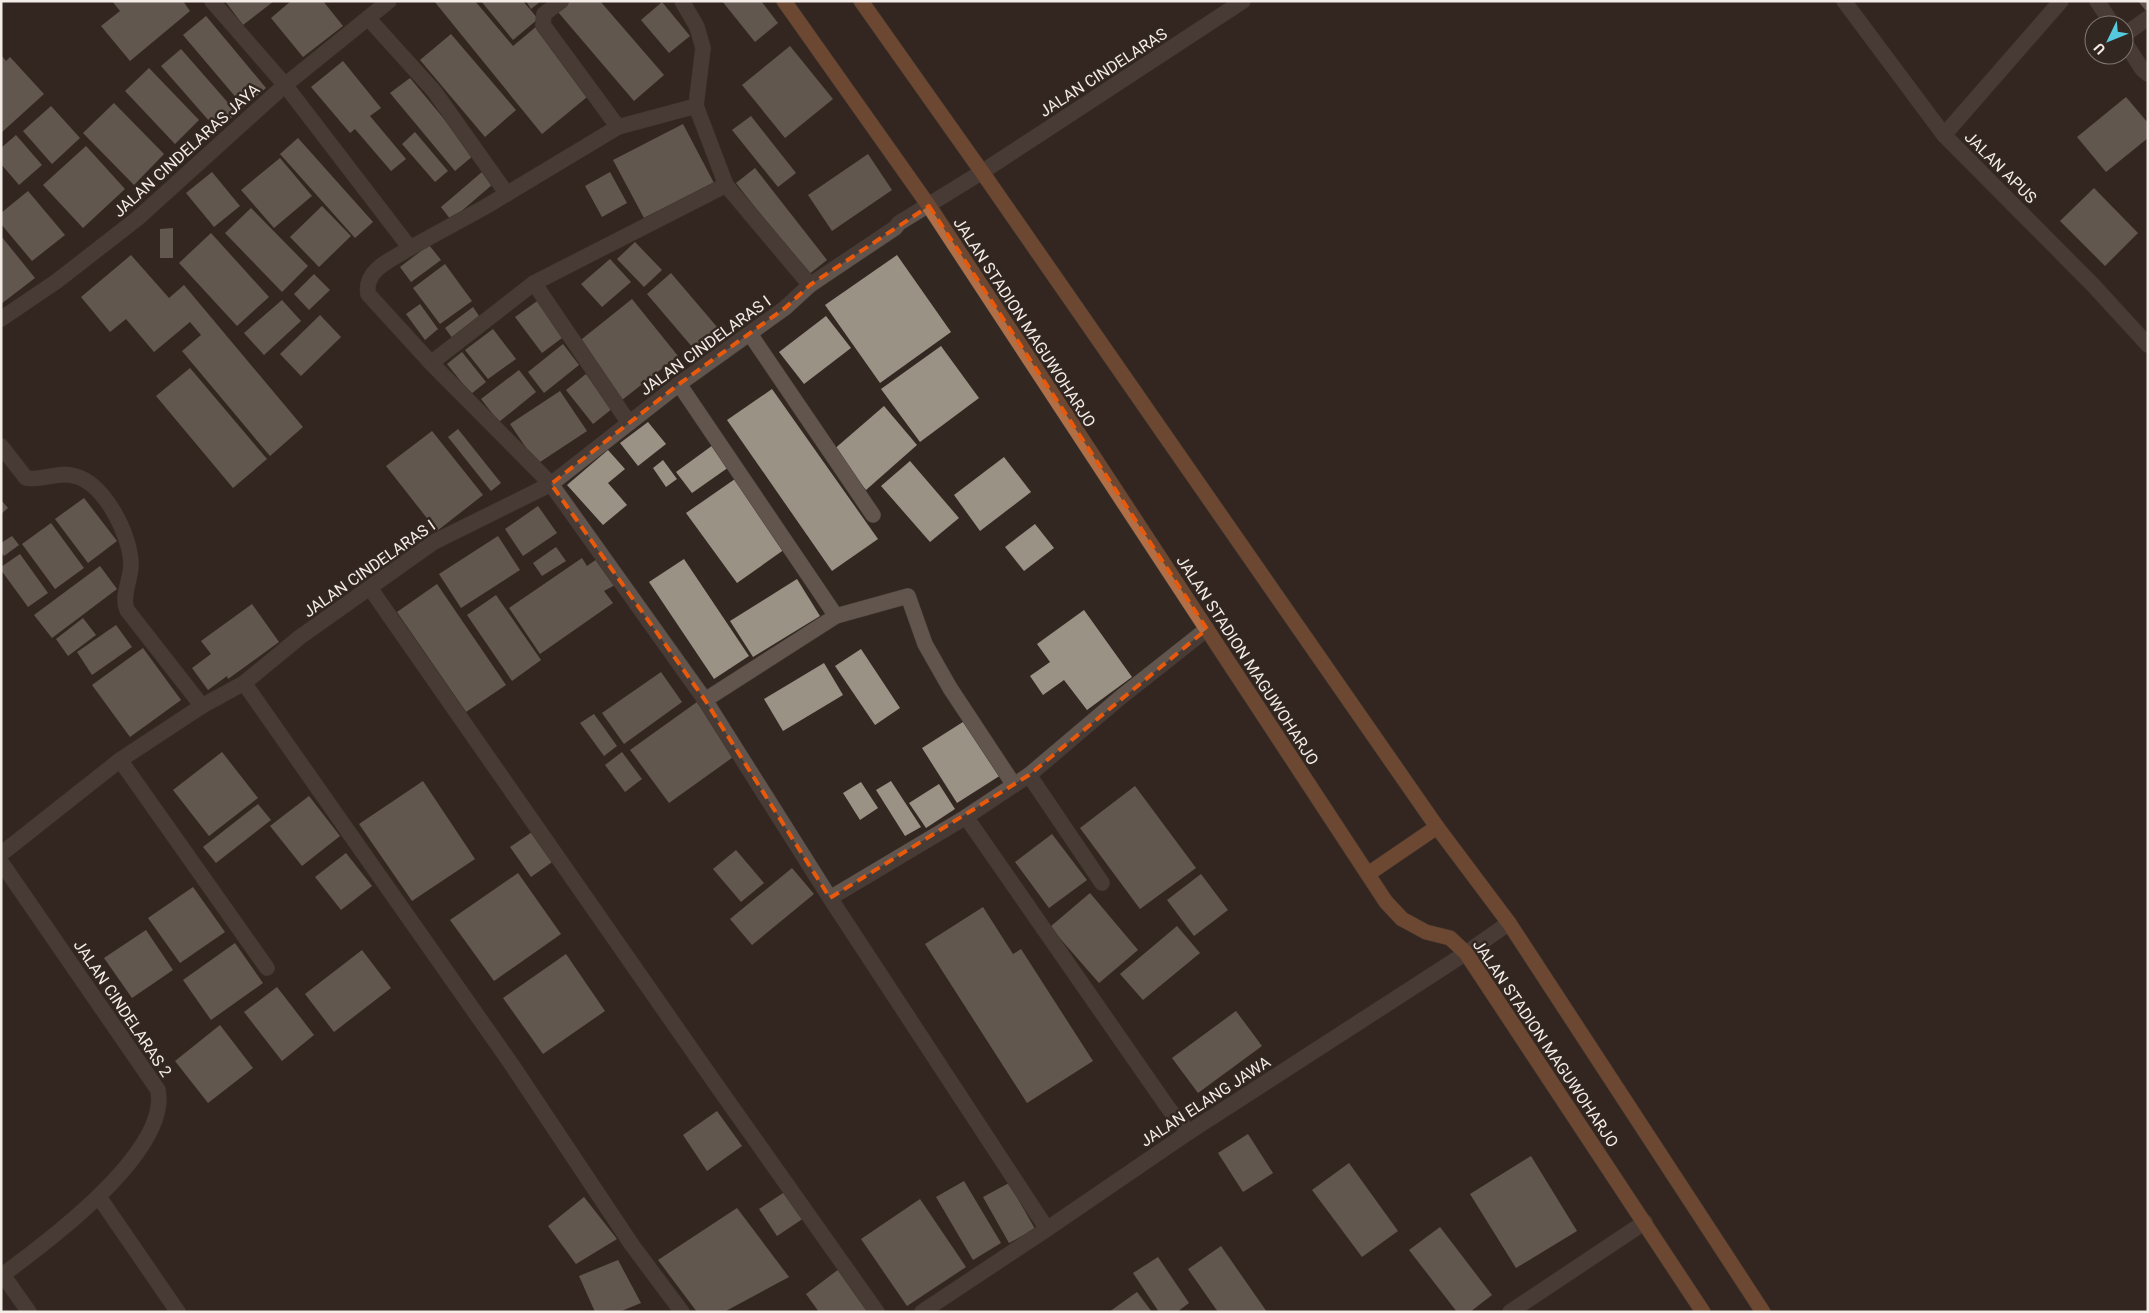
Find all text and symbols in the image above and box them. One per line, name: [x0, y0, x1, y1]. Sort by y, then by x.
north arrow: [2084, 15, 2134, 65]
street label: JALAN CINDELARAS: [1036, 24, 1171, 121]
text: U: [2090, 40, 2108, 58]
street label: JALAN CINDELARAS JAYA: [109, 79, 264, 221]
street label: JALAN APUS: [1961, 127, 2041, 207]
street label: JALAN STADION MAGUWOHARJO: [950, 214, 1100, 431]
street label: JALAN CINDELARAS I: [636, 292, 774, 399]
street label: JALAN CINDELARAS I: [300, 516, 439, 621]
street label: JALAN STADION MAGUWOHARJO: [1173, 552, 1323, 769]
street label: JALAN CINDELARAS 2: [70, 936, 176, 1081]
street label: JALAN STADION MAGUWOHARJO: [1469, 936, 1622, 1151]
street label: JALAN ELANG JAWA: [1137, 1052, 1274, 1151]

